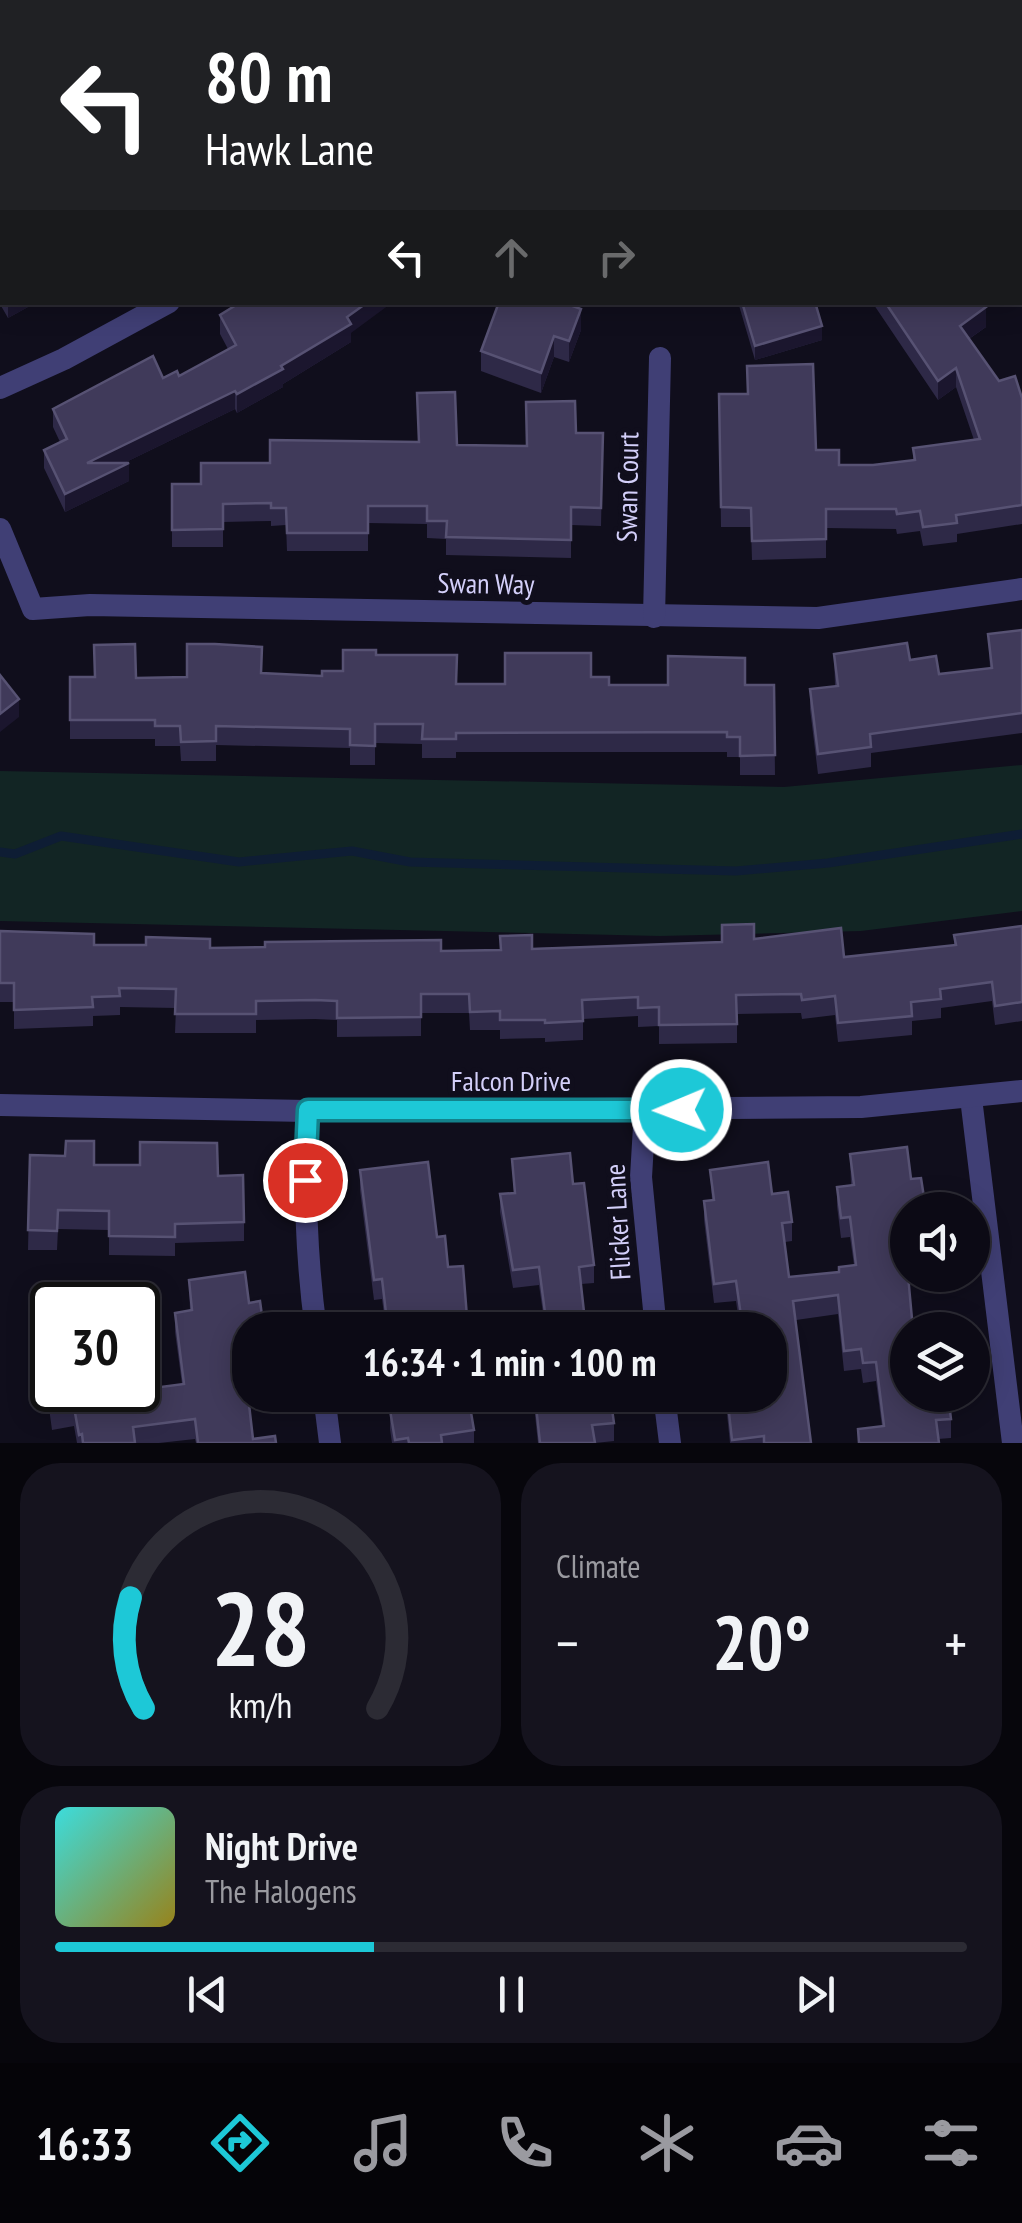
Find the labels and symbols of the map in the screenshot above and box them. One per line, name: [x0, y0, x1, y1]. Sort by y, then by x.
street label: Swan Court: [608, 431, 646, 542]
street label: Swan Way: [437, 564, 535, 602]
position arrow: [629, 1058, 733, 1162]
street label: Falcon Drive: [451, 1062, 571, 1099]
pin: [263, 1138, 348, 1223]
street label: Flicker Lane: [595, 1163, 639, 1281]
speed limit sign: 30: [30, 1282, 160, 1412]

